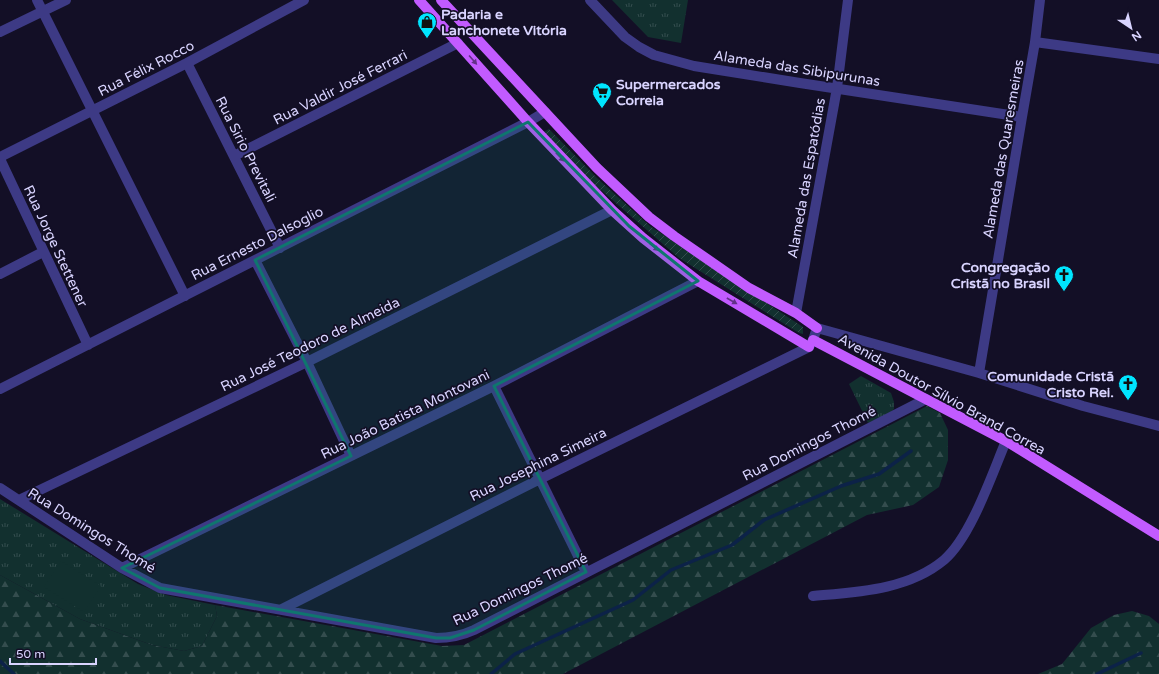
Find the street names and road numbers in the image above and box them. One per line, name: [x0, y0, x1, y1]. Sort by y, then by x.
street label: Rua Félix Rocco: [95, 37, 197, 100]
street label: Rua Valdir José Ferrari: [270, 46, 410, 129]
street label: Alameda das Sibipurunas: [712, 47, 882, 90]
street label: Alameda das Quaresmeiras: [979, 58, 1028, 240]
street label: Rua Sirio Previtali: [212, 94, 280, 205]
street label: Alameda das Espatódias: [784, 96, 829, 260]
street label: Rua Jorge Stettener: [20, 183, 91, 310]
street label: Rua Ernesto Dalsoglio: [188, 203, 326, 284]
street label: Rua José Teodoro de Almeida: [218, 294, 403, 395]
street label: Avenida Doutor Sílvio Brand Correa: [835, 330, 1048, 459]
street label: Rua João Batista Montovani: [318, 366, 492, 463]
street label: Rua Domingos Thomé: [740, 402, 879, 485]
street label: Rua Josephina Simeira: [467, 424, 609, 505]
street label: Rua Domingos Thomé: [25, 484, 159, 577]
street label: Rua Domingos Thomé: [450, 549, 590, 629]

